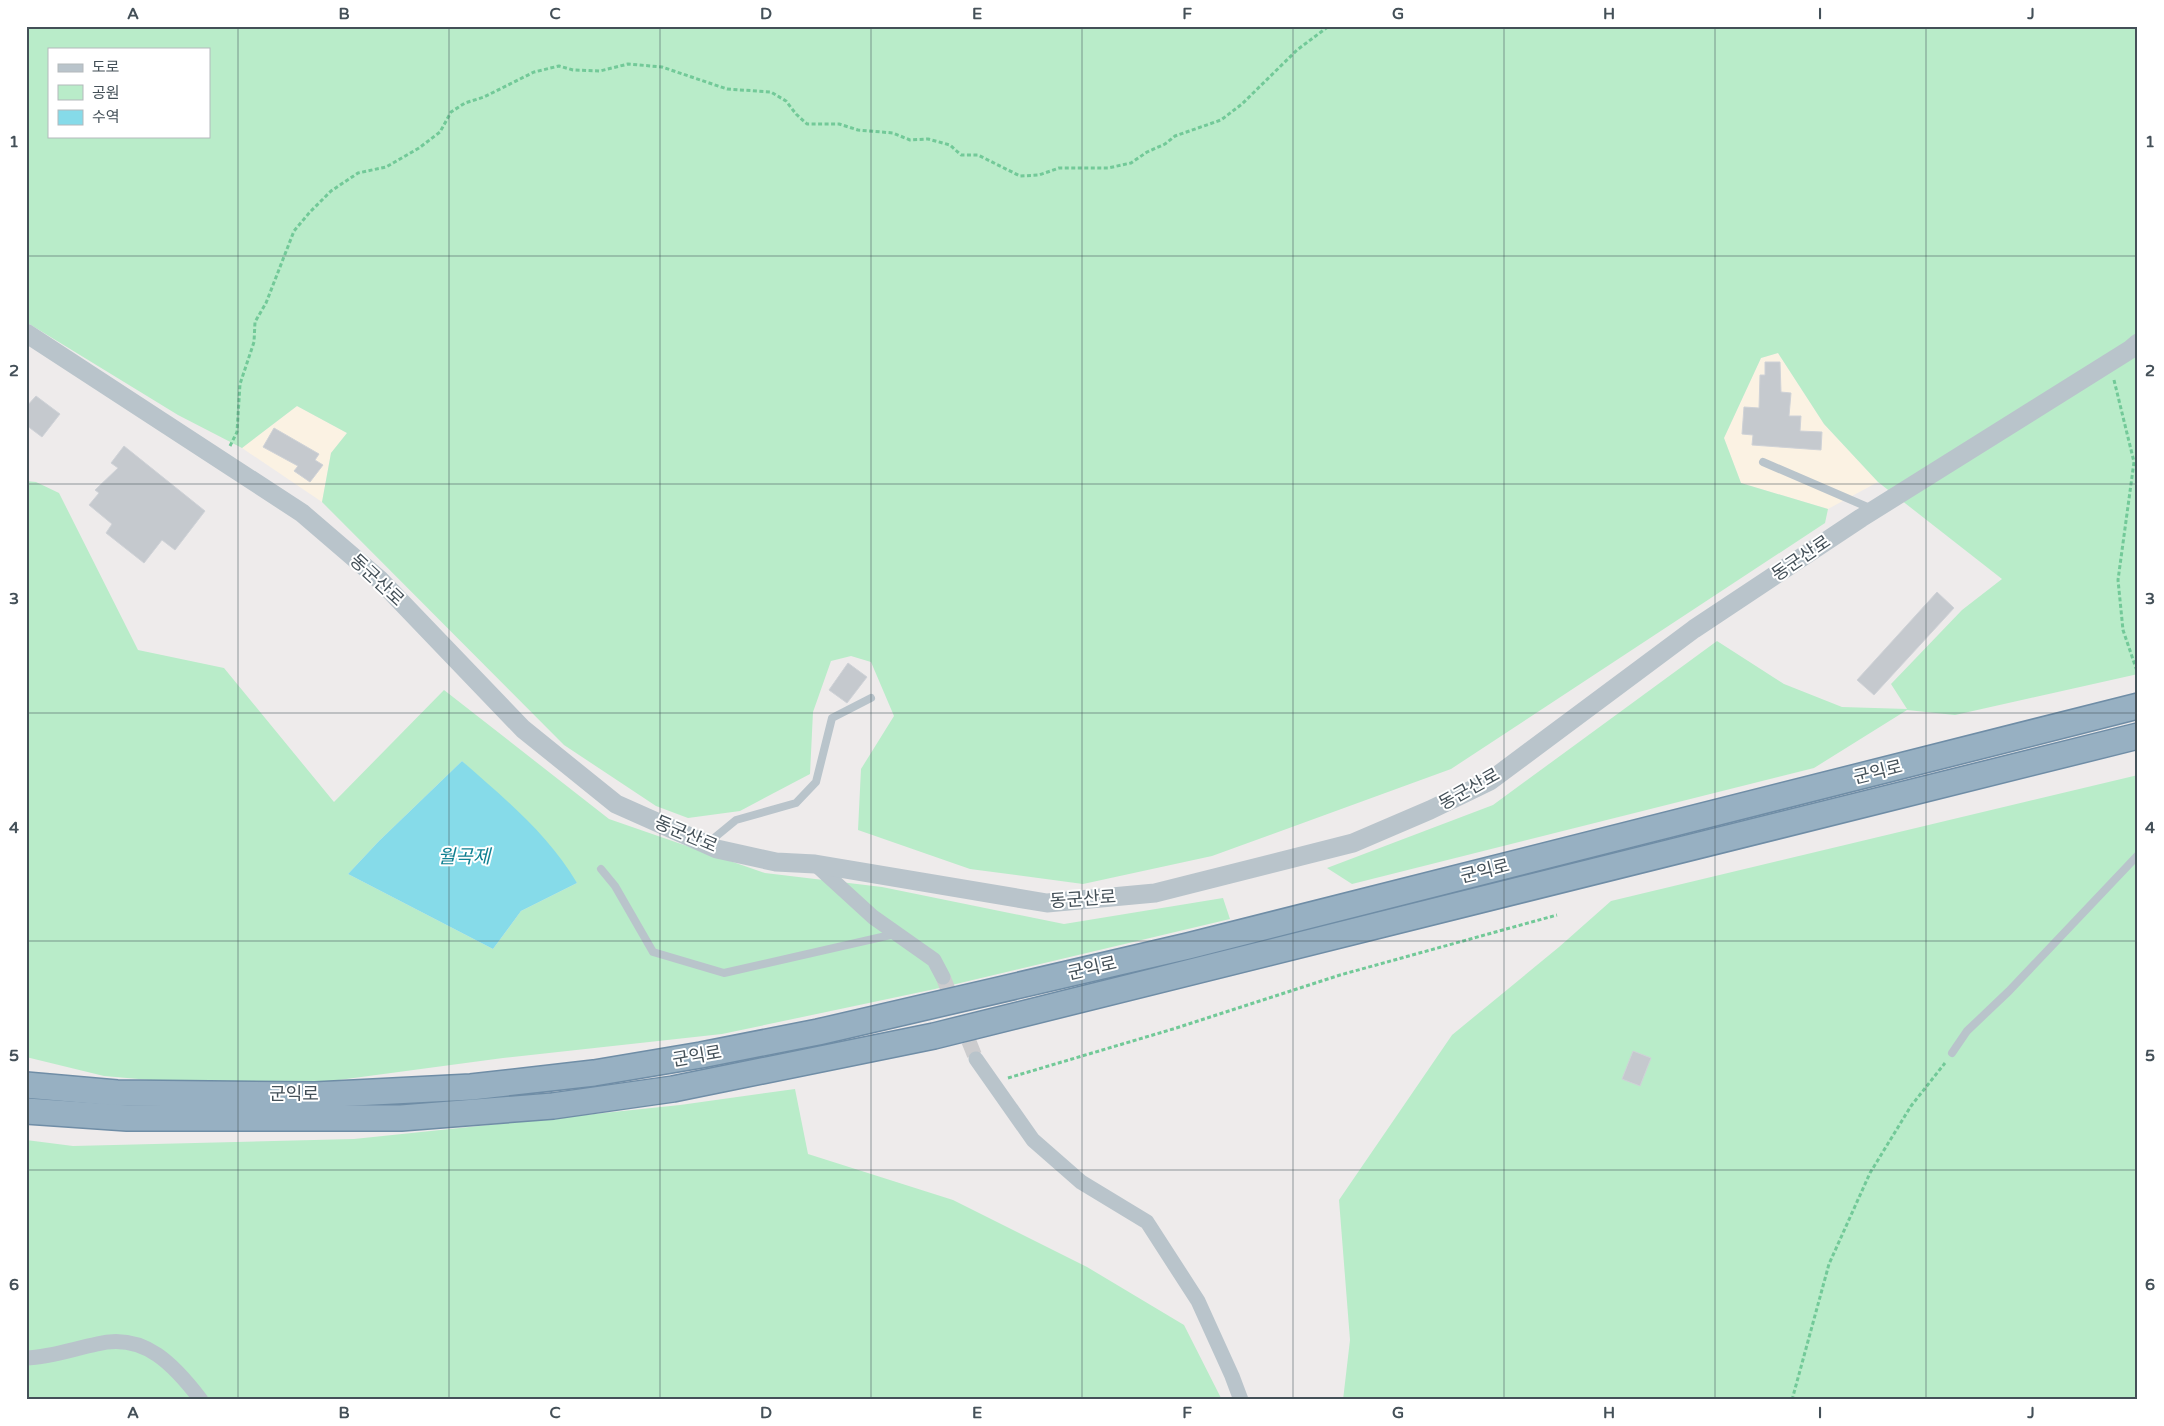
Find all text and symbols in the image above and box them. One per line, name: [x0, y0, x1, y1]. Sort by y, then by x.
text: A: [127, 4, 139, 24]
text: B: [338, 4, 350, 24]
text: C: [549, 4, 561, 24]
text: D: [760, 4, 772, 24]
text: E: [972, 4, 982, 24]
text: F: [1182, 4, 1192, 24]
text: G: [1392, 4, 1404, 24]
text: H: [1603, 4, 1615, 24]
text: I: [1818, 4, 1822, 24]
text: J: [2026, 4, 2035, 24]
legend: [48, 48, 210, 138]
text: 도로: [92, 58, 120, 76]
text: 공원: [92, 84, 120, 102]
text: 수역: [92, 108, 120, 126]
text: 1: [9, 132, 19, 152]
text: 1: [2145, 132, 2155, 152]
text: 2: [9, 361, 19, 381]
text: 2: [2145, 361, 2155, 381]
street label: 동군산로: [1767, 530, 1835, 586]
street label: 동군산로: [345, 549, 409, 611]
text: 3: [9, 589, 19, 609]
text: 3: [2145, 589, 2155, 609]
street label: 군익로: [1851, 755, 1905, 789]
street label: 동군산로: [1435, 763, 1503, 815]
street label: 동군산로: [651, 811, 721, 857]
text: 4: [9, 818, 19, 838]
text: 4: [2145, 818, 2155, 838]
water label: 월곡제: [438, 846, 493, 868]
street label: 군익로: [1458, 854, 1512, 888]
street label: 동군산로: [1049, 886, 1117, 912]
street label: 군익로: [1065, 952, 1119, 984]
street label: 군익로: [671, 1041, 723, 1071]
text: 5: [9, 1046, 19, 1066]
text: 5: [2145, 1046, 2155, 1066]
street label: 군익로: [269, 1083, 319, 1105]
text: 6: [9, 1275, 19, 1295]
text: 6: [2145, 1275, 2155, 1295]
text: A: [127, 1403, 139, 1423]
text: B: [338, 1403, 350, 1423]
text: C: [549, 1403, 561, 1423]
text: D: [760, 1403, 772, 1423]
text: E: [972, 1403, 982, 1423]
text: F: [1182, 1403, 1192, 1423]
text: G: [1392, 1403, 1404, 1423]
text: H: [1603, 1403, 1615, 1423]
text: I: [1818, 1403, 1822, 1423]
text: J: [2026, 1403, 2035, 1423]

